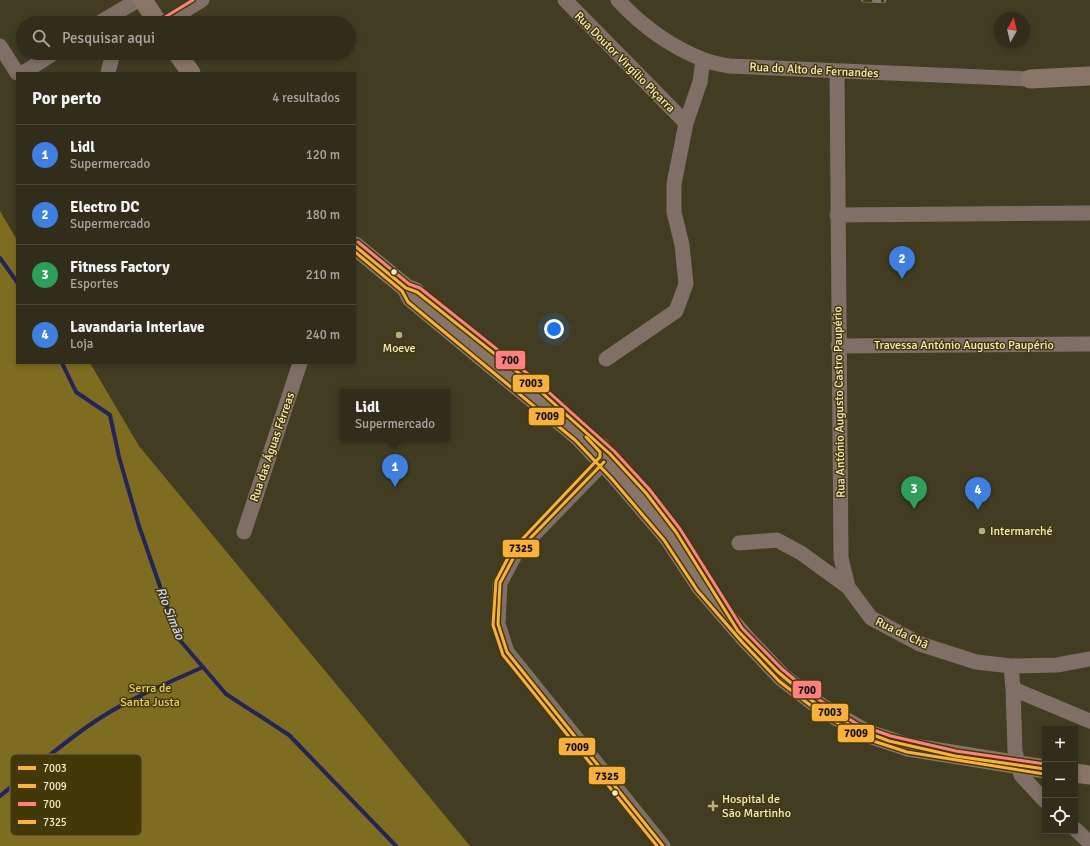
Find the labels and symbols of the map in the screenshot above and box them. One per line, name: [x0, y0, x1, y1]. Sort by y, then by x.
street label: Rua Doutor Virgílio Piçarra: [571, 9, 678, 116]
north arrow: [994, 12, 1030, 48]
street label: Rua do Alto de Fernandes: [749, 60, 879, 81]
pin: 2: [889, 246, 915, 279]
unlabelled marker: [389, 267, 399, 277]
street label: Rua António Augusto Castro Paupério: [830, 306, 849, 498]
your location: [544, 319, 564, 339]
marker: Moeve: [394, 330, 404, 340]
street label: Travessa António Augusto Paupério: [874, 338, 1054, 353]
place label: Moeve: [382, 341, 416, 356]
line badge: 700: [495, 350, 526, 370]
text: 700: [501, 354, 519, 367]
line badge: 7003: [512, 374, 550, 393]
text: 7003: [519, 377, 543, 390]
street label: Rua das Águas Férreas: [247, 391, 298, 504]
line badge: 7009: [528, 407, 565, 426]
text: 7009: [535, 410, 559, 423]
pin: 1: [382, 454, 408, 487]
pin: 3: [901, 476, 927, 509]
pin: 4: [965, 477, 991, 510]
place label: Intermarché: [990, 524, 1053, 539]
marker: Intermarché: [977, 526, 987, 536]
line badge: 7325: [502, 539, 540, 558]
text: 7325: [509, 542, 533, 555]
water label: Rio Simão: [152, 585, 188, 643]
street label: Rua da Chã: [873, 614, 931, 653]
line badge: 700: [792, 680, 822, 699]
park label: Serra de Santa Justa: [120, 681, 180, 710]
text: 700: [798, 684, 816, 697]
line badge: 7003: [811, 703, 849, 722]
text: 7003: [818, 706, 842, 719]
line badge: 7009: [837, 724, 875, 743]
text: 7009: [844, 727, 868, 740]
line badge: 7009: [558, 737, 596, 756]
text: 7009: [565, 741, 589, 754]
legend: [10, 754, 142, 836]
text: 7003: [43, 762, 67, 775]
line badge: 7325: [588, 766, 626, 785]
text: 7325: [595, 770, 619, 783]
text: 7009: [43, 780, 67, 793]
unlabelled marker: [610, 788, 620, 798]
place label: Hospital de São Martinho: [722, 792, 791, 821]
text: 700: [43, 798, 61, 811]
marker: Hospital de São Martinho: [707, 800, 719, 812]
text: 7325: [43, 816, 67, 829]

